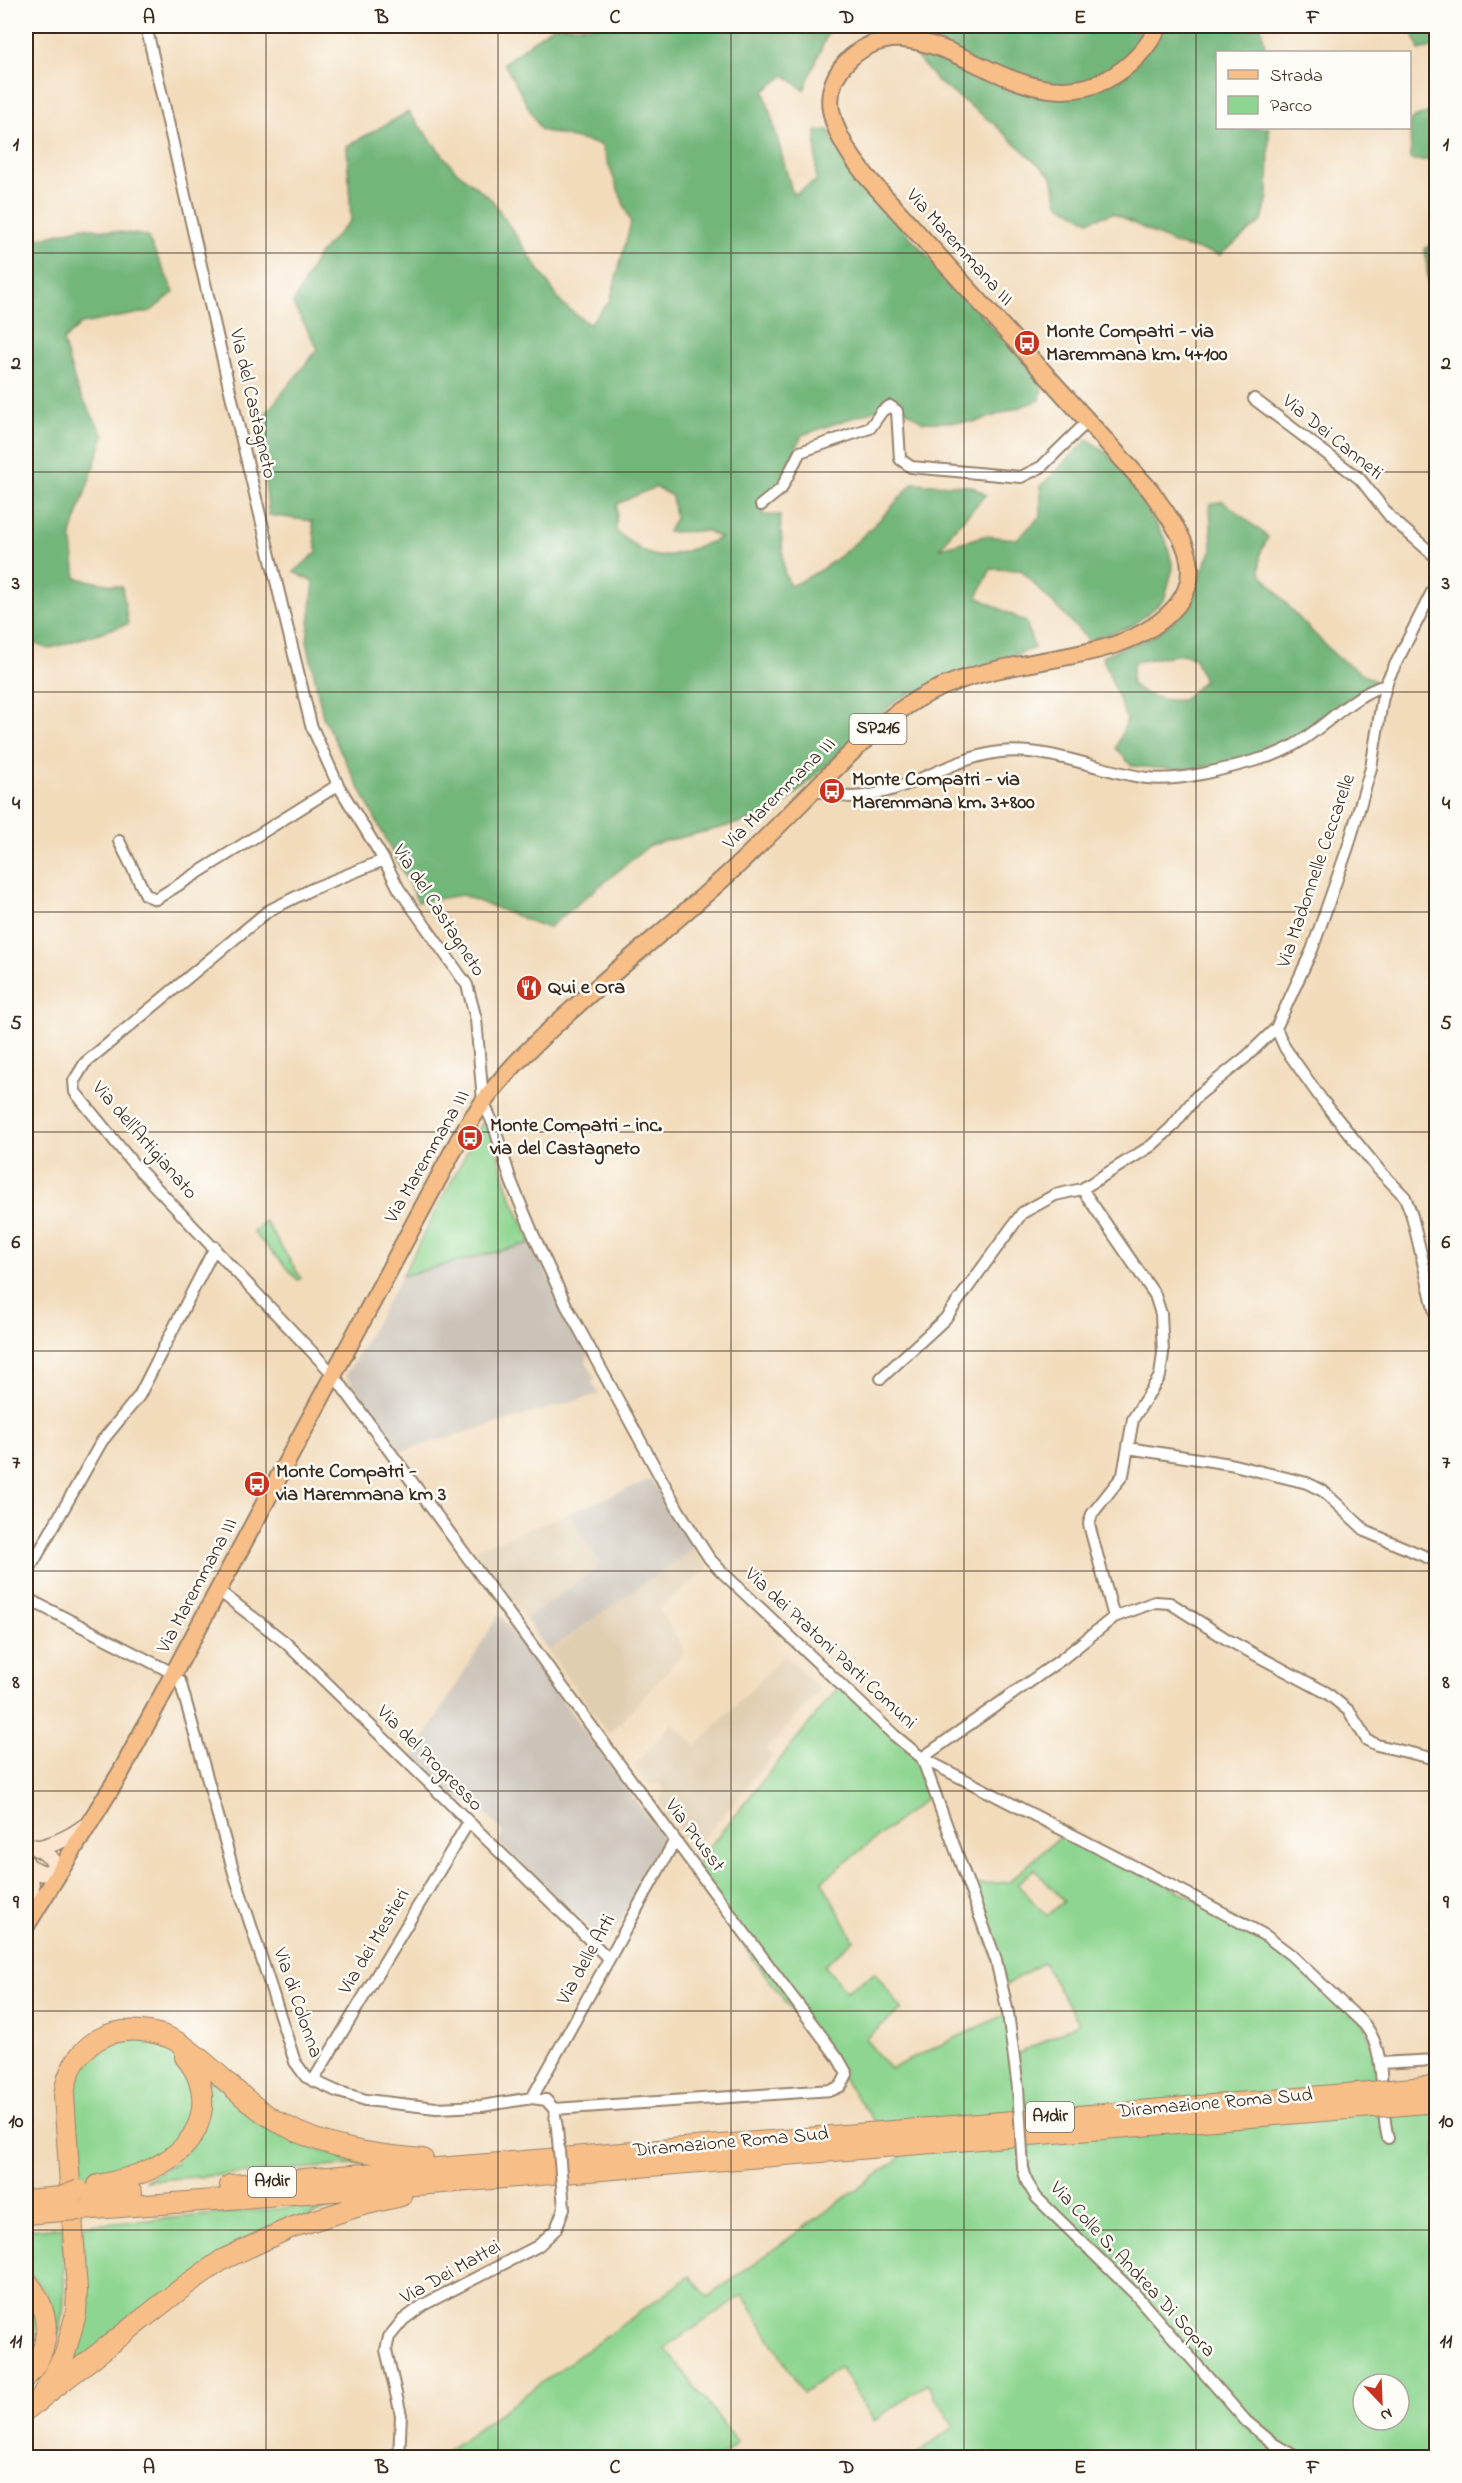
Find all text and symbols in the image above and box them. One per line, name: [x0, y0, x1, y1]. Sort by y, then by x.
text: A: [143, 4, 155, 33]
text: B: [374, 4, 389, 33]
text: C: [610, 4, 621, 33]
text: D: [839, 4, 854, 33]
text: E: [1074, 4, 1086, 33]
text: F: [1306, 4, 1320, 33]
legend: [1216, 51, 1411, 129]
text: Strada: [1270, 64, 1323, 90]
text: Parco: [1270, 94, 1312, 120]
text: 1: [13, 131, 20, 160]
text: 1: [1443, 131, 1450, 160]
street label: Via Maremmana III: [898, 182, 1020, 313]
place label: Monte Compatri - via Maremmana km. 4+100: [1046, 318, 1228, 370]
street label: Via del Castagneto: [219, 325, 283, 482]
bus stop icon: Monte Compatri - via Maremmana km. 4+100: [1012, 328, 1042, 358]
text: 2: [10, 350, 21, 379]
text: 2: [1440, 350, 1451, 379]
street label: Via Dei Canneti: [1274, 387, 1389, 488]
text: 3: [11, 570, 20, 599]
text: 3: [1441, 570, 1450, 599]
road number: SP216: [850, 714, 906, 744]
street label: Via Maremmana III: [716, 731, 843, 858]
place label: Monte Compatri - via Maremmana km. 3+800: [852, 766, 1035, 818]
street label: Via Madonnelle Ceccarelle: [1270, 770, 1364, 973]
bus stop icon: Monte Compatri - via Maremmana km. 3+800: [817, 776, 847, 806]
text: 4: [12, 790, 21, 819]
text: 4: [1442, 790, 1451, 819]
street label: Via del Castagneto: [383, 838, 492, 984]
restaurant icon: Qui e Ora: [514, 973, 544, 1003]
place label: Qui e Ora: [548, 974, 625, 1003]
text: 5: [10, 1010, 22, 1039]
text: 5: [1440, 1010, 1452, 1039]
street label: Via dell'Artigianato: [83, 1075, 204, 1207]
street label: Via Maremmana III: [378, 1085, 478, 1230]
place label: Monte Compatri - inc. via del Castagneto: [489, 1112, 662, 1165]
bus stop icon: Monte Compatri - inc. via del Castagneto: [455, 1123, 485, 1153]
text: 6: [12, 1229, 21, 1258]
text: 6: [1442, 1229, 1451, 1258]
text: 7: [12, 1449, 21, 1478]
text: 7: [1442, 1449, 1451, 1478]
place label: Monte Compatri - via Maremmana km 3: [275, 1458, 446, 1510]
bus stop icon: Monte Compatri - via Maremmana km 3: [242, 1469, 272, 1499]
street label: Via Maremmana III: [150, 1513, 246, 1660]
street label: Via dei Pratoni Parti Comuni: [737, 1561, 923, 1737]
text: 8: [11, 1669, 20, 1698]
text: 8: [1441, 1669, 1450, 1698]
street label: Via del Progresso: [368, 1698, 489, 1820]
street label: Via Prusst: [656, 1793, 731, 1879]
street label: Via dei Mestieri: [331, 1884, 418, 2001]
text: 9: [12, 1889, 20, 1918]
text: 9: [1442, 1889, 1450, 1918]
street label: Via delle Arti: [550, 1909, 624, 2011]
street label: Via di Colonna: [264, 1943, 329, 2062]
street label: Diramazione Roma Sud: [1115, 2081, 1314, 2127]
road number: A1dir: [1026, 2102, 1074, 2132]
text: 10: [9, 2108, 24, 2137]
text: 10: [1439, 2108, 1454, 2137]
street label: Diramazione Roma Sud: [631, 2120, 830, 2166]
road number: A1dir: [248, 2167, 296, 2197]
street label: Via Colle S. Andrea Di Sopra: [1042, 2175, 1222, 2365]
street label: Via Dei Mattei: [395, 2233, 507, 2313]
text: 11: [10, 2328, 23, 2357]
text: 11: [1440, 2328, 1453, 2357]
north arrow: [1351, 2372, 1411, 2432]
text: N: [1376, 2401, 1396, 2427]
text: A: [143, 2454, 155, 2483]
text: B: [374, 2454, 389, 2483]
text: C: [610, 2454, 621, 2483]
text: D: [839, 2454, 854, 2483]
text: E: [1074, 2454, 1086, 2483]
text: F: [1306, 2454, 1320, 2483]

